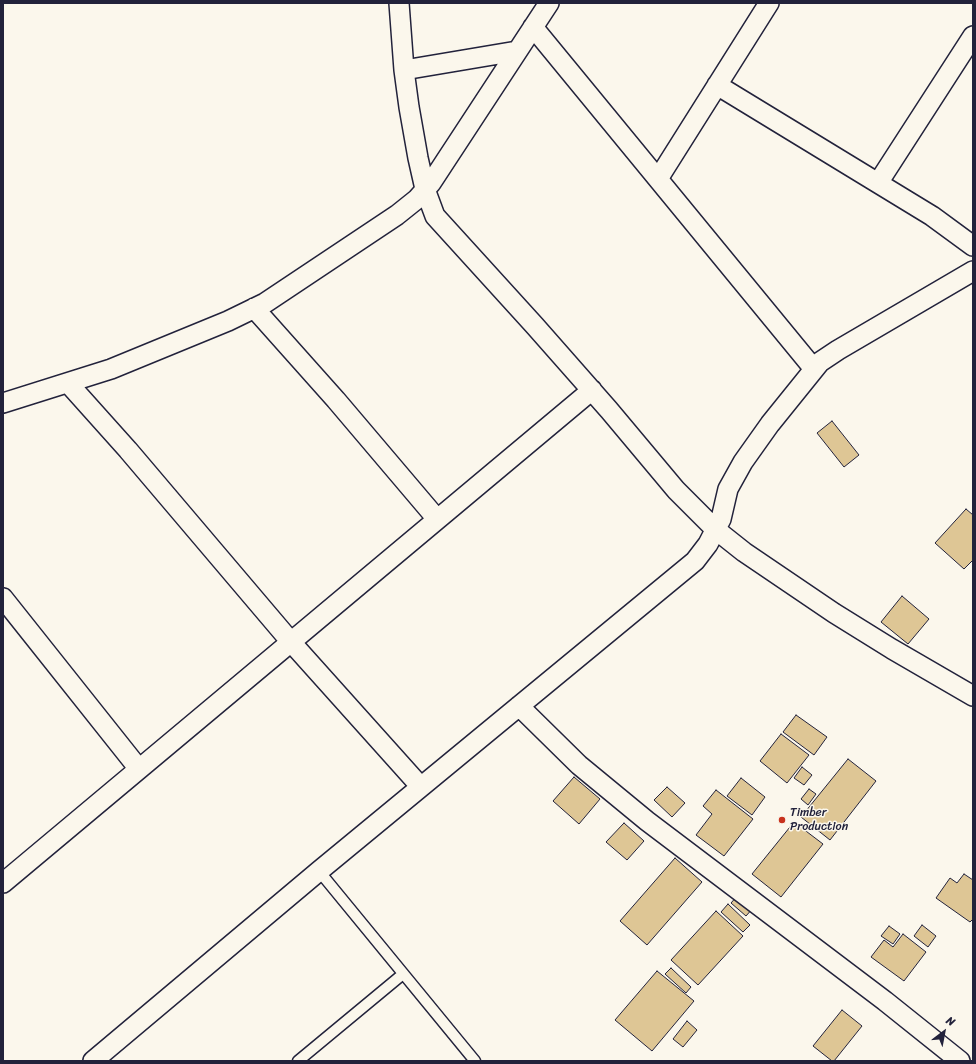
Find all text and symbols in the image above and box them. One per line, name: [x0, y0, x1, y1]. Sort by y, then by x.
place label: Timber Production: [790, 806, 848, 834]
marker: Timber Production: [777, 815, 787, 825]
text: N: [942, 1011, 959, 1031]
north arrow: [924, 1012, 964, 1052]

